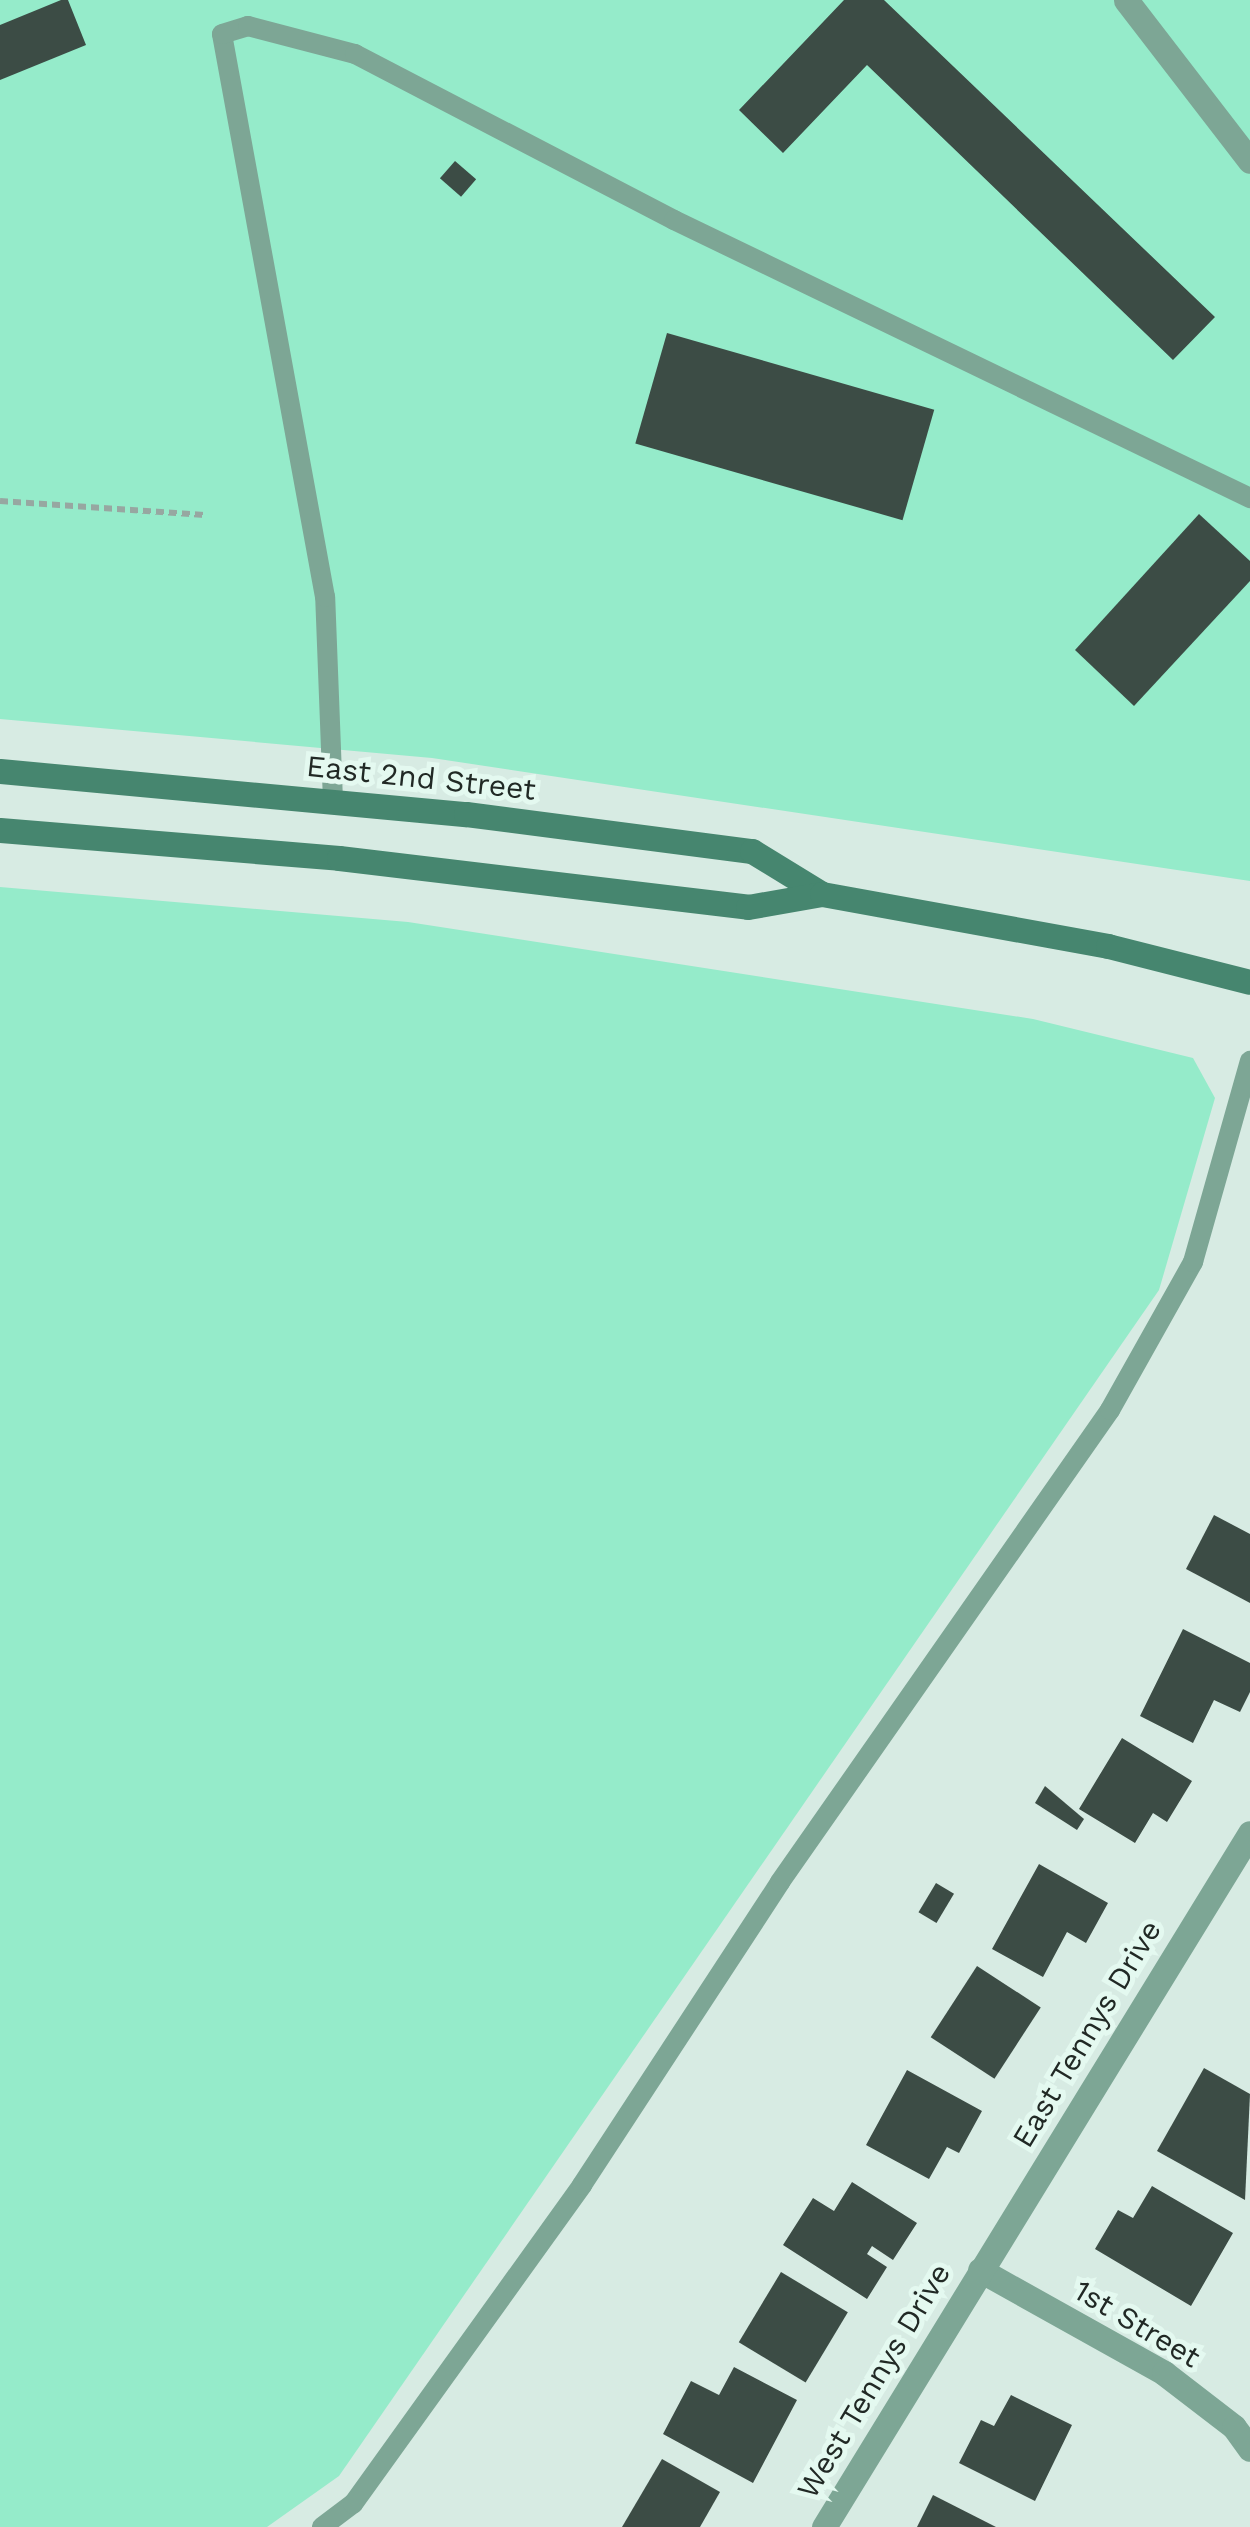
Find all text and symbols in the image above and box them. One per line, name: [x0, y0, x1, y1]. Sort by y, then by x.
street label: East 2nd Street: [305, 748, 537, 808]
street label: East Tennys Drive: [1005, 1914, 1169, 2154]
street label: West Tennys Drive: [789, 2257, 959, 2505]
street label: 1st Street: [1067, 2272, 1207, 2376]

